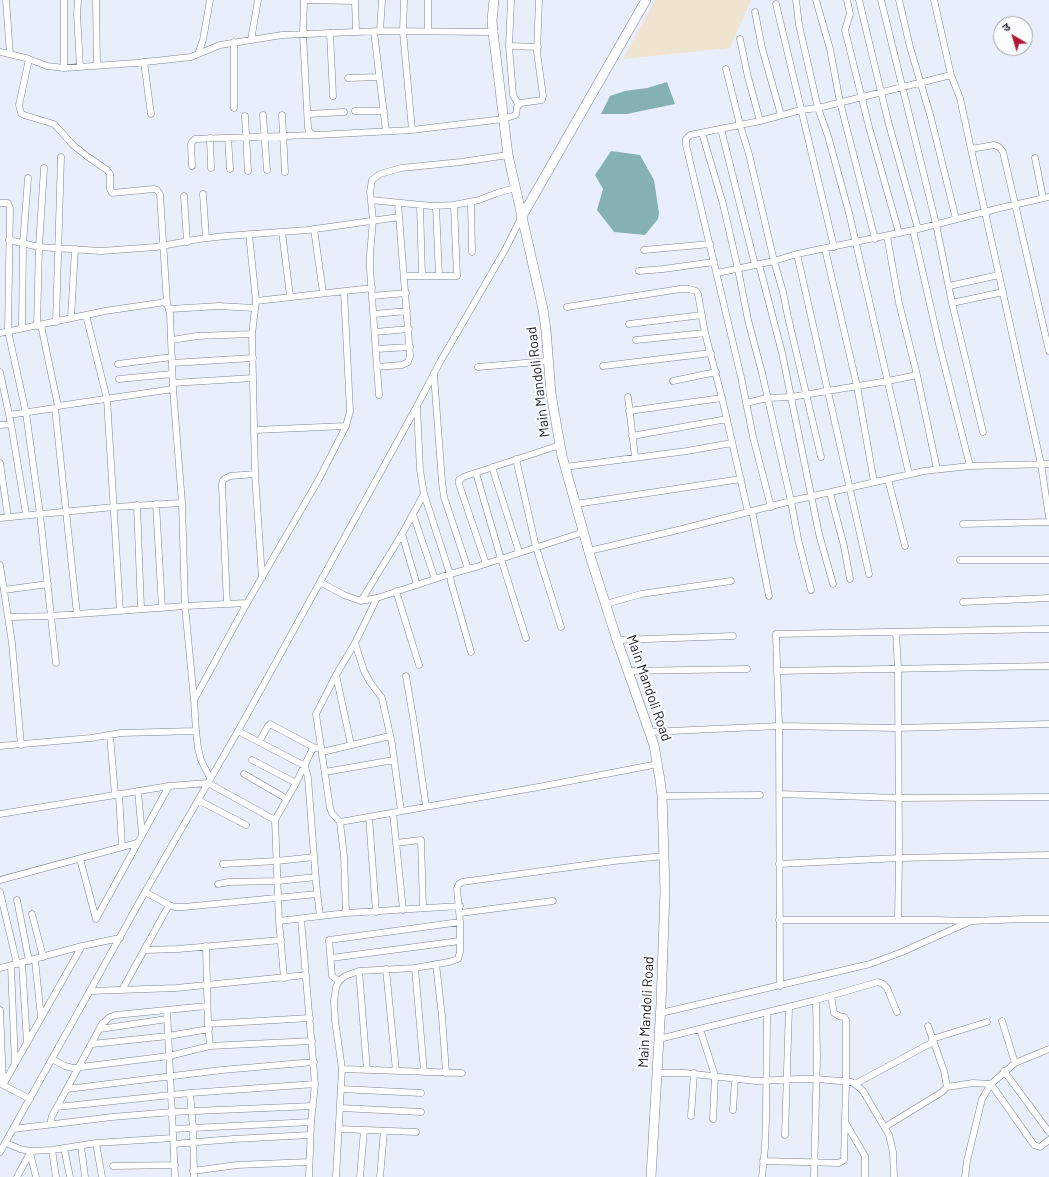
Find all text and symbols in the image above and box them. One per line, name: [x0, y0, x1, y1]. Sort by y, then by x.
north arrow: [993, 16, 1033, 56]
text: उ: [999, 20, 1012, 34]
street label: Main Mandoli Road: [523, 326, 553, 438]
street label: Main Mandoli Road: [623, 633, 675, 743]
street label: Main Mandoli Road: [635, 956, 657, 1068]

